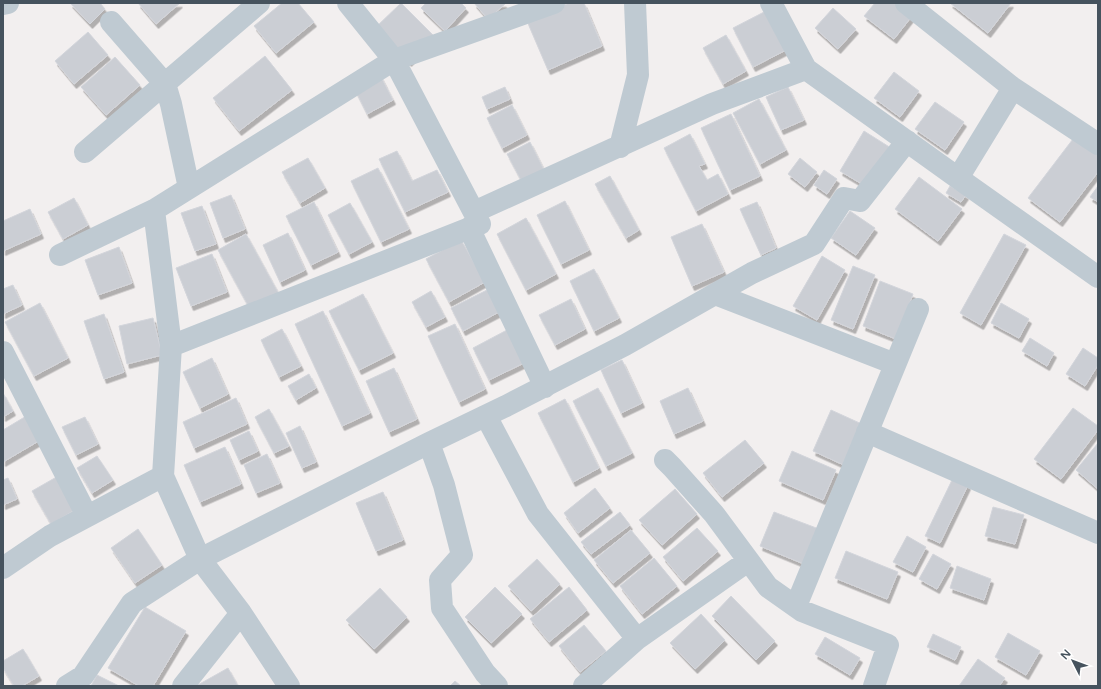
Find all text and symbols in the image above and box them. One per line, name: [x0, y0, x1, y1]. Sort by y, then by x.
north arrow: [1053, 641, 1093, 681]
text: N: [1058, 647, 1074, 662]

